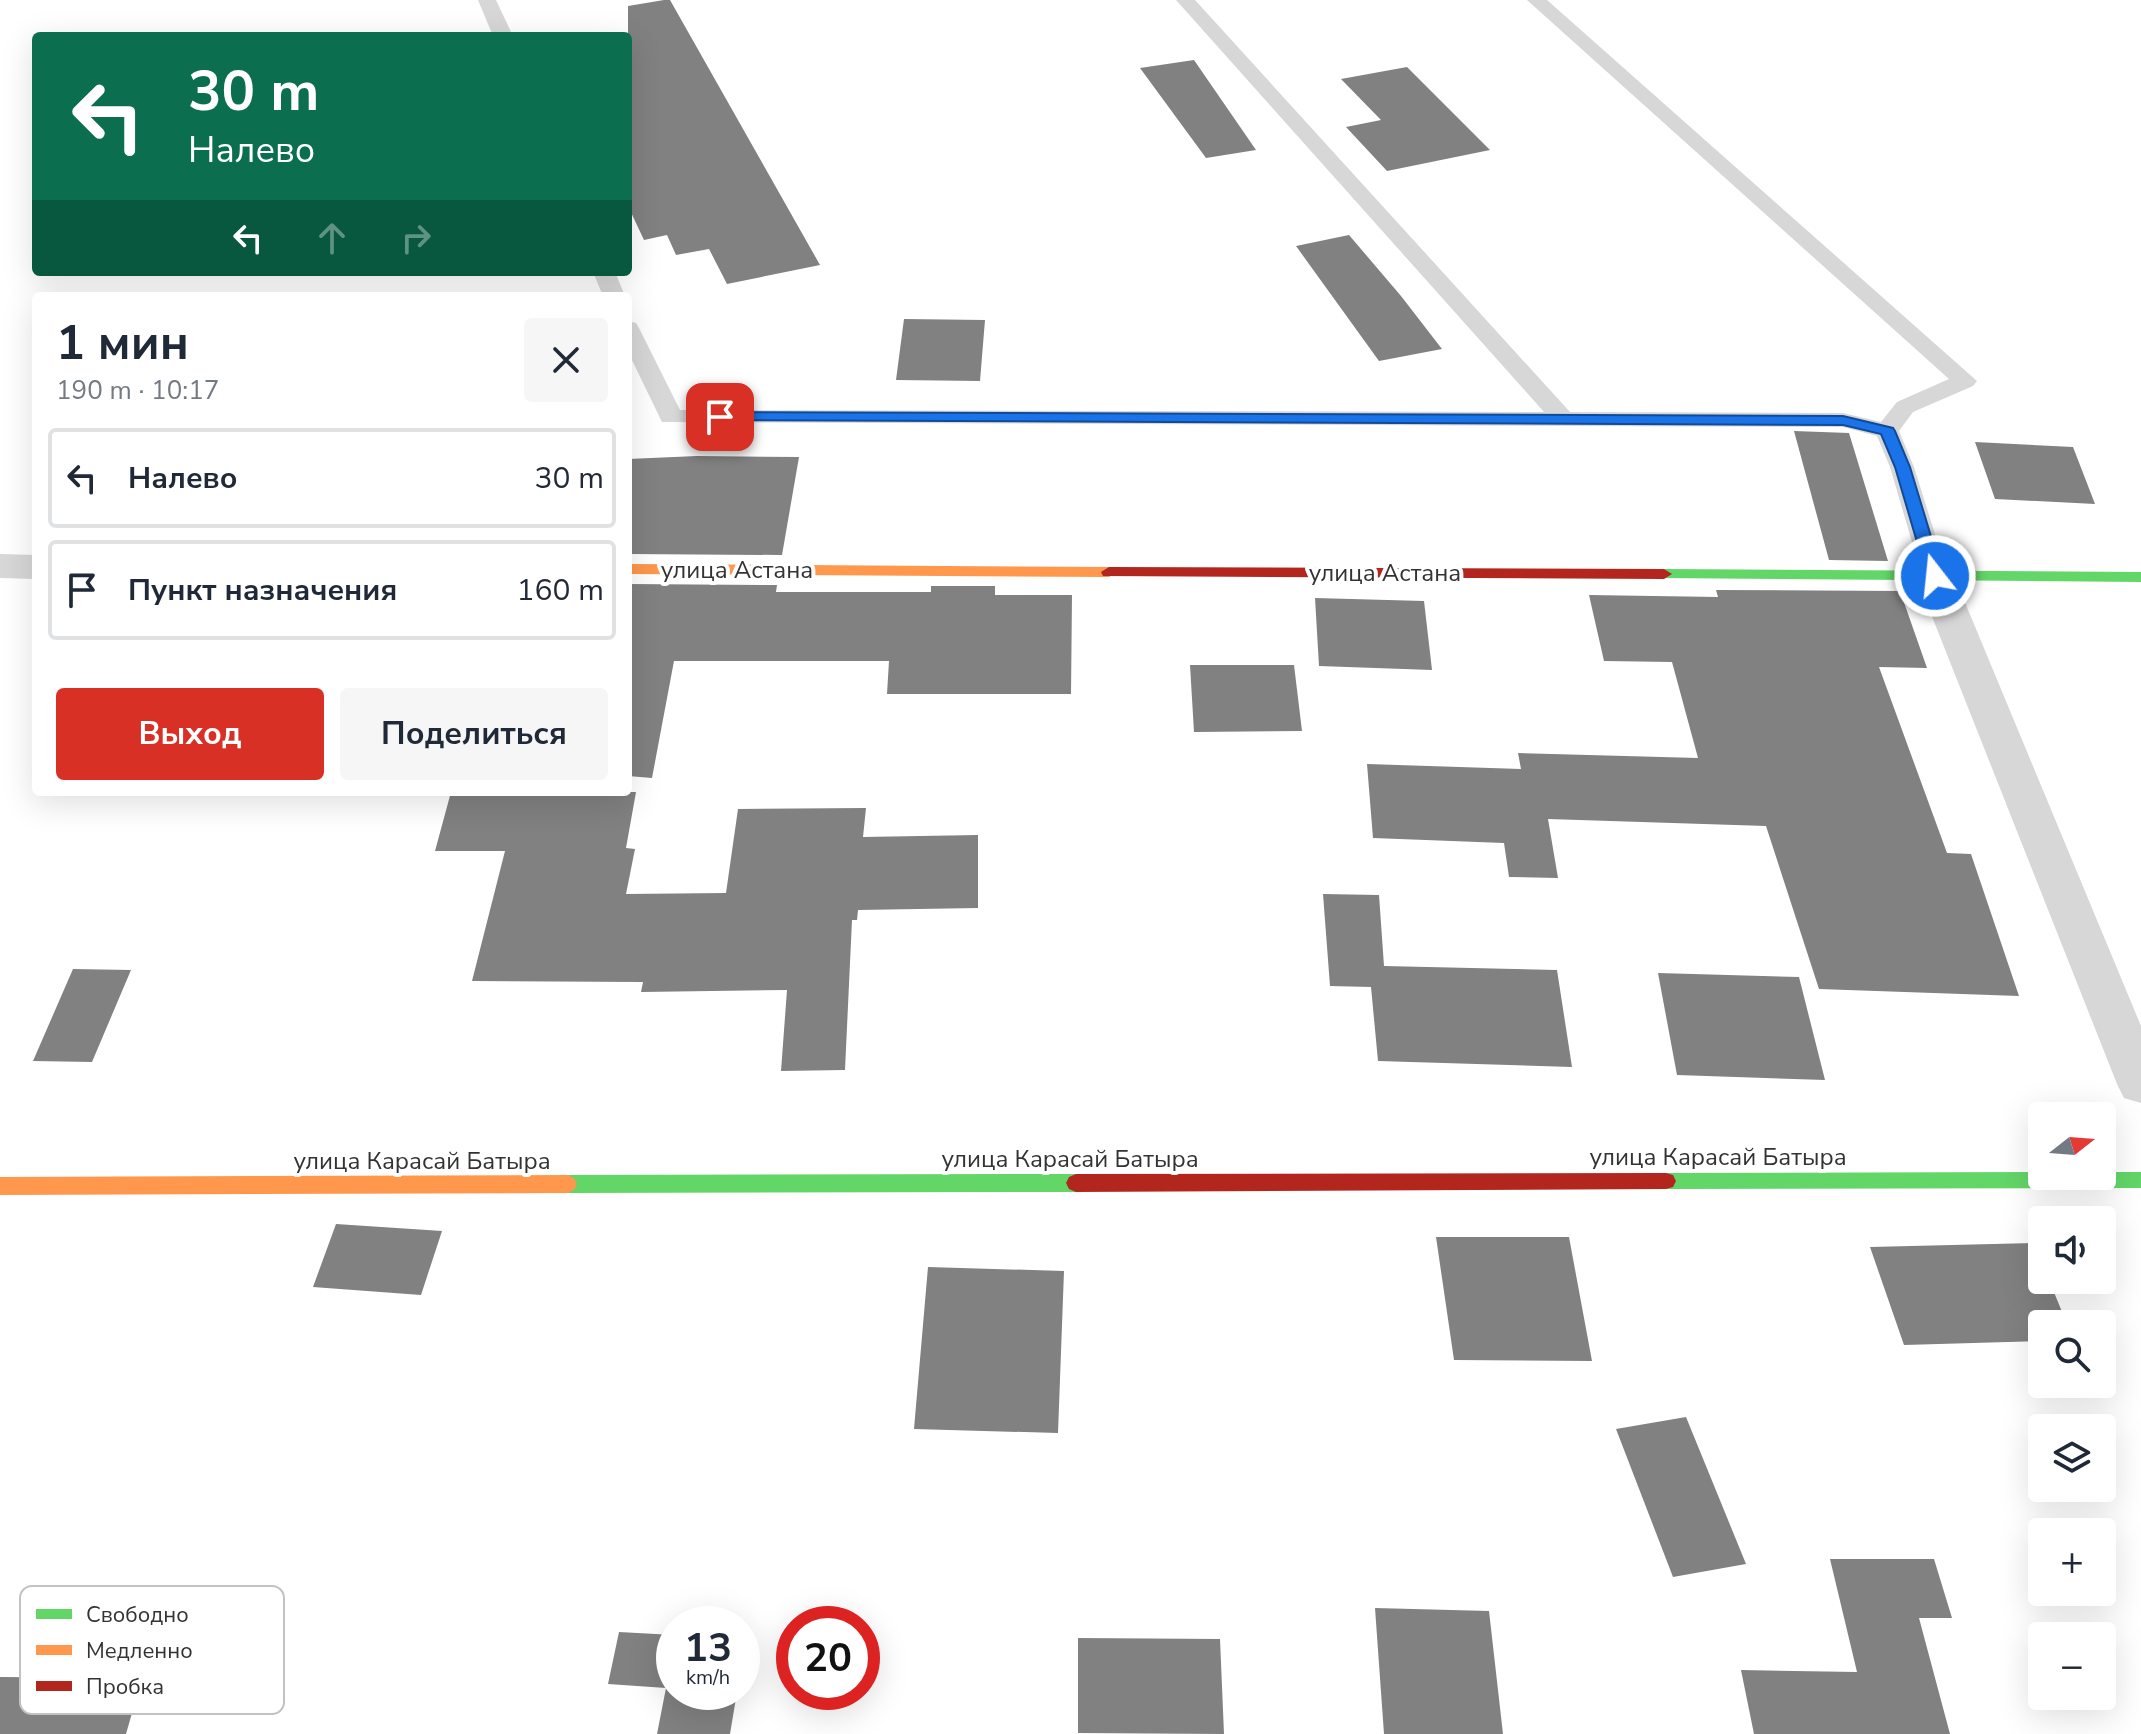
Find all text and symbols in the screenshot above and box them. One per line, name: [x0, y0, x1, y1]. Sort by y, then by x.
text: 30 m: [188, 53, 319, 130]
icon: left: [56, 64, 160, 168]
text: Налево: [188, 126, 315, 175]
icon: left: [226, 216, 270, 260]
icon: ahead: [310, 216, 354, 260]
icon: right: [394, 216, 438, 260]
text: 1 мин: [56, 310, 189, 376]
button: close: [524, 318, 608, 402]
text: 190 m · 10:17: [56, 373, 219, 408]
pin: [686, 383, 754, 451]
icon: arrive: [698, 395, 742, 439]
icon: left: [60, 456, 104, 500]
text: Налево: [128, 458, 237, 499]
text: 30 m: [535, 458, 604, 499]
position arrow: [1893, 534, 1977, 618]
street label: улица Астана: [661, 554, 813, 586]
street label: улица Астана: [1309, 557, 1461, 589]
icon: arrive: [60, 568, 104, 612]
text: Пункт назначения: [128, 570, 397, 611]
text: 160 m: [517, 570, 604, 611]
button: Выход: [56, 688, 324, 780]
button: Поделиться: [340, 688, 608, 780]
north arrow: [2028, 1102, 2116, 1190]
map controls: [2028, 1102, 2116, 1710]
street label: улица Карасай Батыра: [1589, 1141, 1847, 1173]
street label: улица Карасай Батыра: [941, 1143, 1199, 1175]
street label: улица Карасай Батыра: [293, 1145, 551, 1177]
button: sound: [2028, 1206, 2116, 1294]
button: search: [2028, 1310, 2116, 1398]
button: layers: [2028, 1414, 2116, 1502]
button: +: [2028, 1518, 2116, 1606]
legend: [20, 1586, 284, 1714]
text: Свободно: [86, 1600, 189, 1630]
speed limit sign: 20: [776, 1606, 880, 1710]
text: 13: [684, 1621, 732, 1675]
button: −: [2028, 1622, 2116, 1710]
text: Медленно: [86, 1636, 193, 1666]
text: km/h: [686, 1664, 730, 1691]
text: Пробка: [86, 1672, 164, 1702]

